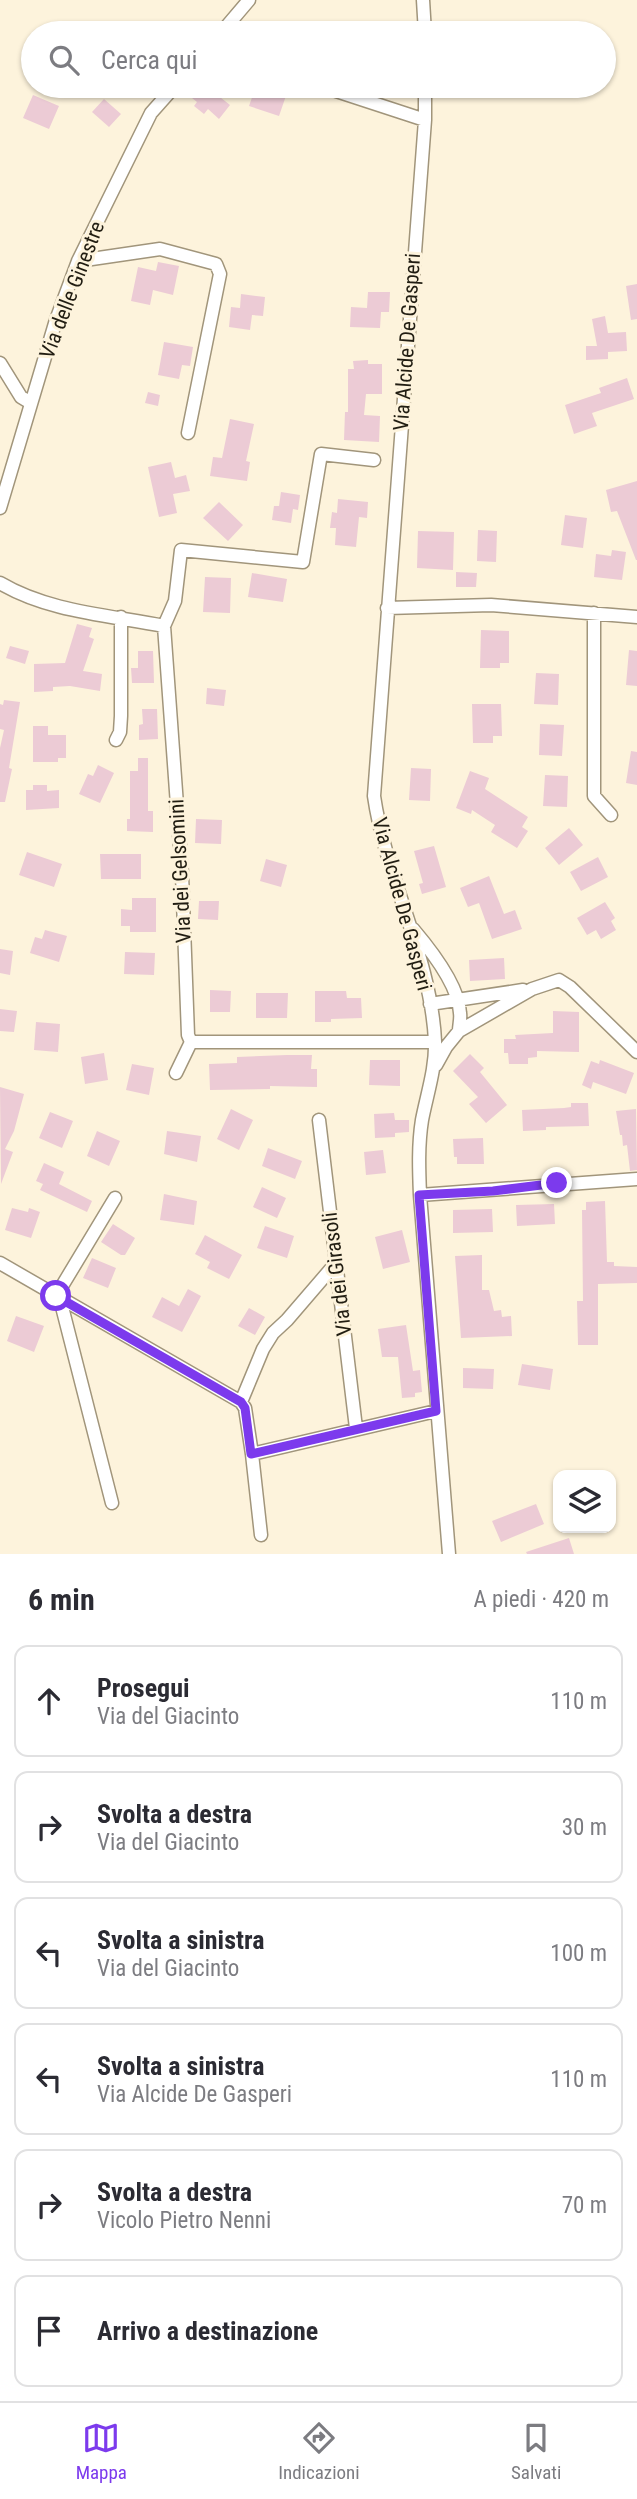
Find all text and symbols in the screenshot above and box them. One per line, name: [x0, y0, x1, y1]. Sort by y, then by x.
search box: [21, 21, 616, 98]
icon: search: [45, 41, 83, 79]
text: Cerca qui: [101, 45, 198, 75]
street label: Via delle Ginestre: [35, 218, 109, 362]
street label: Via Alcide De Gasperi: [389, 252, 425, 432]
street label: Via dei Gelsomini: [164, 798, 196, 944]
street label: Via Alcide De Gasperi: [367, 815, 437, 993]
route end: [541, 1167, 572, 1198]
street label: Via dei Girasoli: [318, 1211, 356, 1337]
route start: [40, 1280, 71, 1311]
map controls: [553, 1470, 616, 1533]
button: layers: [553, 1470, 616, 1533]
text: 6 min: [28, 1582, 95, 1617]
text: A piedi · 420 m: [474, 1586, 609, 1613]
text: Prosegui: [97, 1673, 190, 1703]
icon: ahead: [30, 1682, 68, 1720]
text: 110 m: [550, 1688, 607, 1715]
text: Via del Giacinto: [97, 1703, 239, 1730]
text: Svolta a destra: [97, 1799, 252, 1829]
icon: right: [30, 1808, 68, 1846]
text: 30 m: [562, 1814, 607, 1841]
text: Via del Giacinto: [97, 1829, 239, 1856]
text: Svolta a sinistra: [97, 1925, 264, 1955]
icon: left: [30, 1934, 68, 1972]
text: 100 m: [550, 1940, 607, 1967]
text: Via del Giacinto: [97, 1955, 239, 1982]
text: Svolta a sinistra: [97, 2051, 264, 2081]
icon: left: [30, 2060, 68, 2098]
text: 110 m: [550, 2066, 607, 2093]
text: Via Alcide De Gasperi: [97, 2081, 292, 2108]
text: Svolta a destra: [97, 2177, 252, 2207]
icon: right: [30, 2186, 68, 2224]
text: 70 m: [562, 2192, 607, 2219]
text: Vicolo Pietro Nenni: [97, 2207, 271, 2234]
icon: arrive: [30, 2312, 68, 2350]
text: Arrivo a destinazione: [97, 2316, 318, 2346]
tab: Mappa: [76, 2419, 127, 2484]
tab: Indicazioni: [278, 2419, 360, 2484]
tab: Salvati: [511, 2419, 561, 2484]

